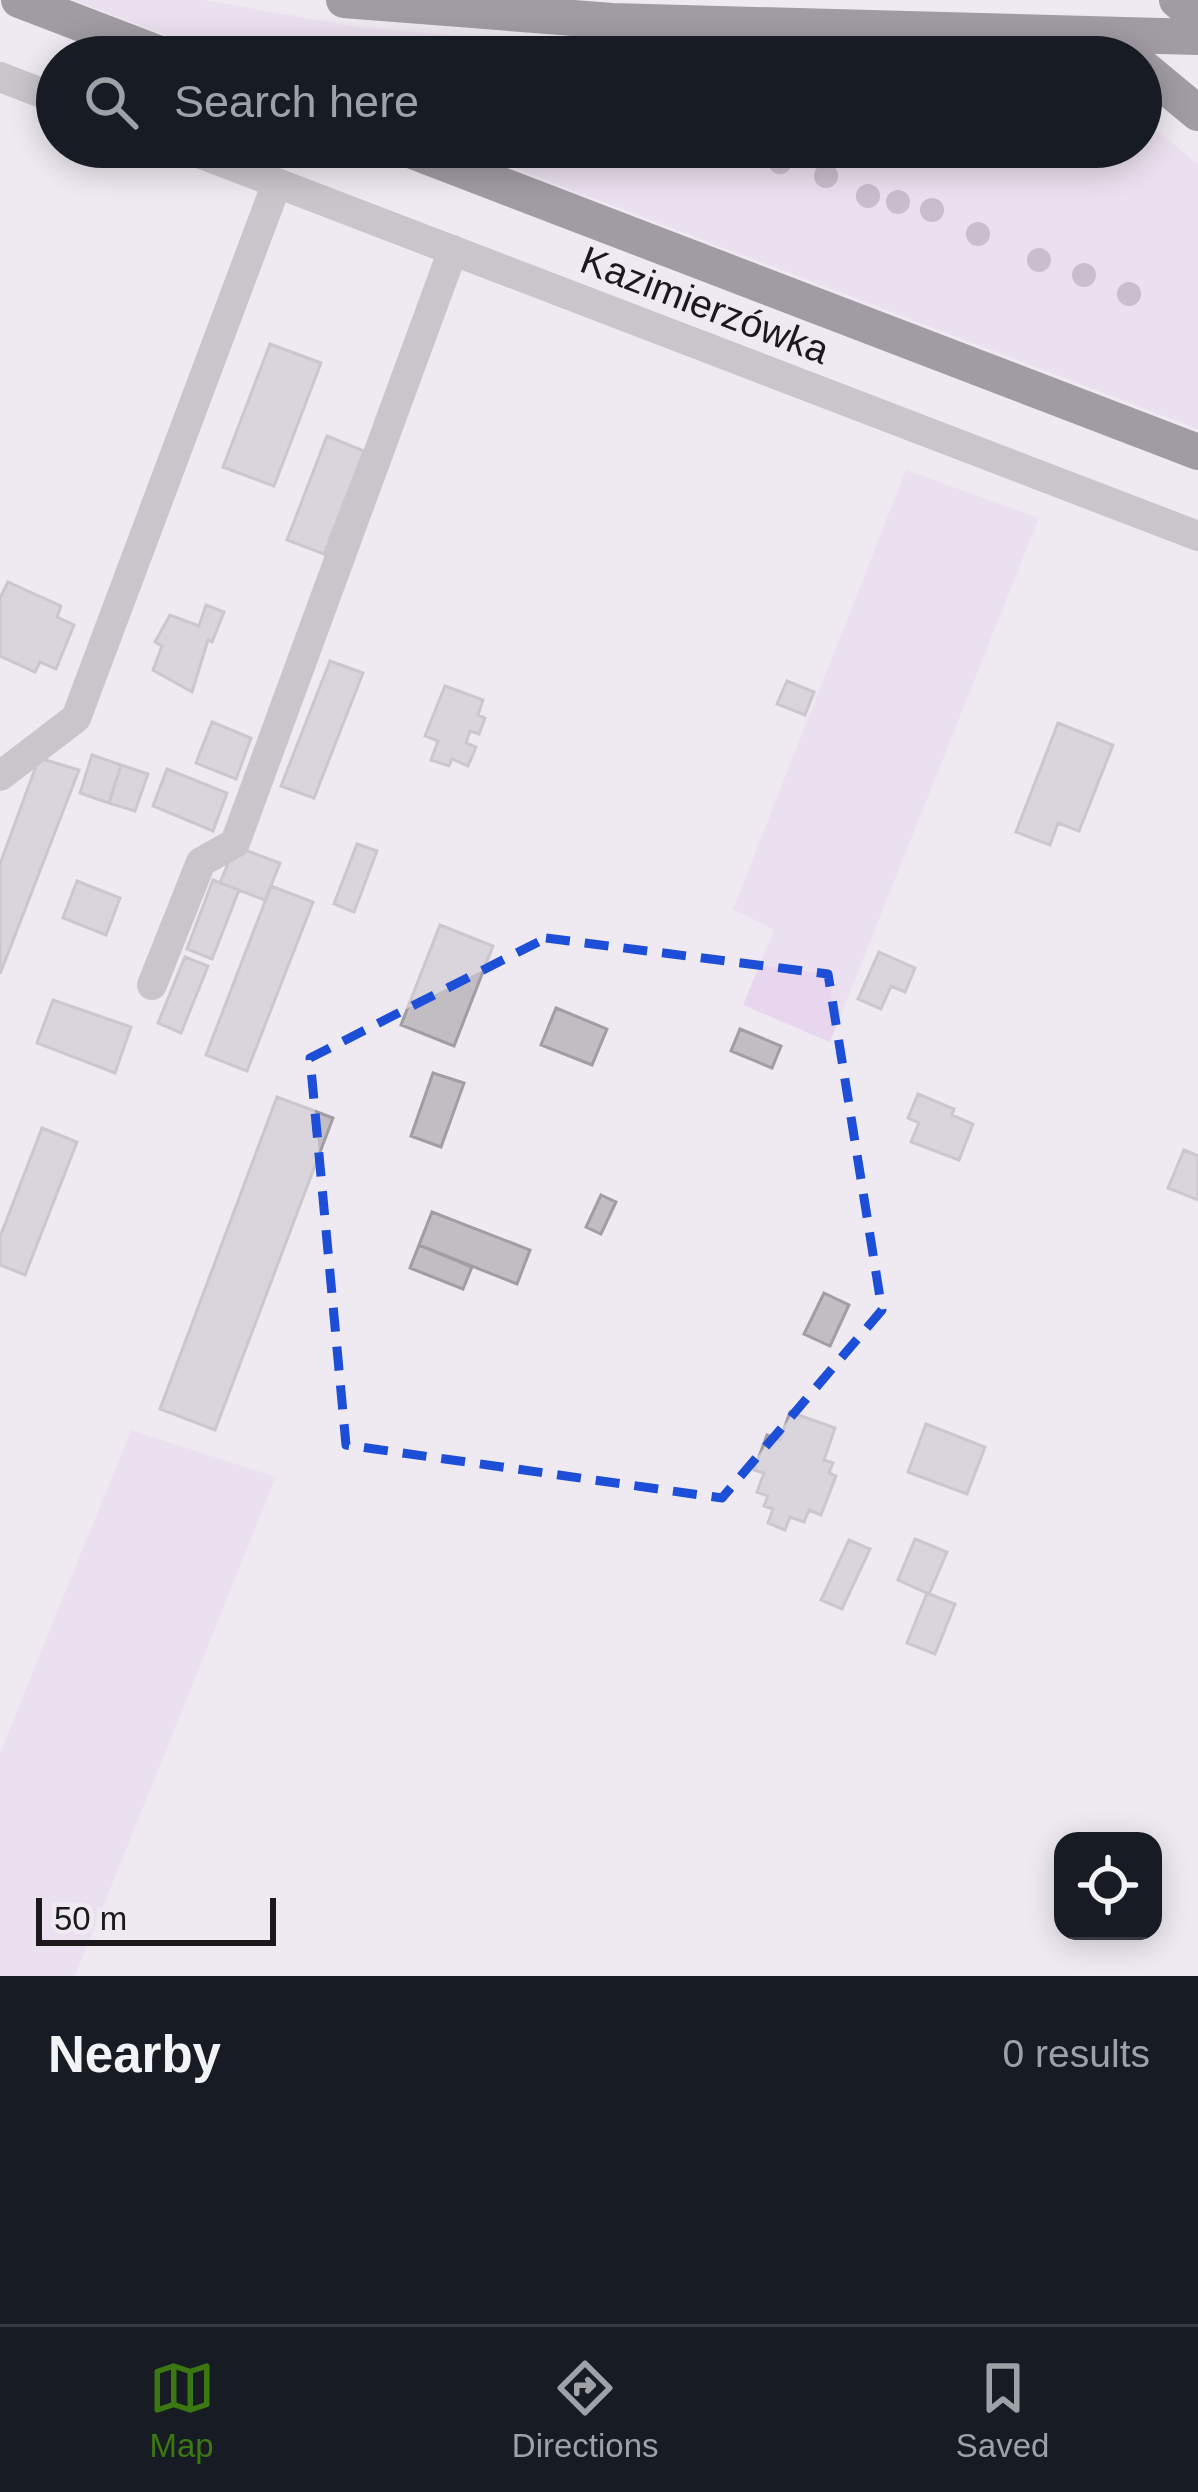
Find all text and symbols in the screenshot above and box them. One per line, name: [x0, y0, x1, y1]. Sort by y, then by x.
search box: [36, 36, 1162, 168]
icon: search: [78, 69, 144, 135]
text: Search here: [174, 76, 419, 127]
street label: Kazimierzówka: [575, 238, 835, 372]
map controls: [1054, 1832, 1162, 1940]
button: locate: [1054, 1832, 1162, 1940]
scale bar: [36, 1892, 276, 1945]
text: 50 m: [54, 1900, 127, 1937]
text: Nearby: [48, 2026, 221, 2083]
text: 0 results: [1003, 2032, 1150, 2075]
tab: Map: [149, 2355, 215, 2465]
tab: Directions: [512, 2355, 659, 2465]
tab: Saved: [956, 2355, 1049, 2465]

